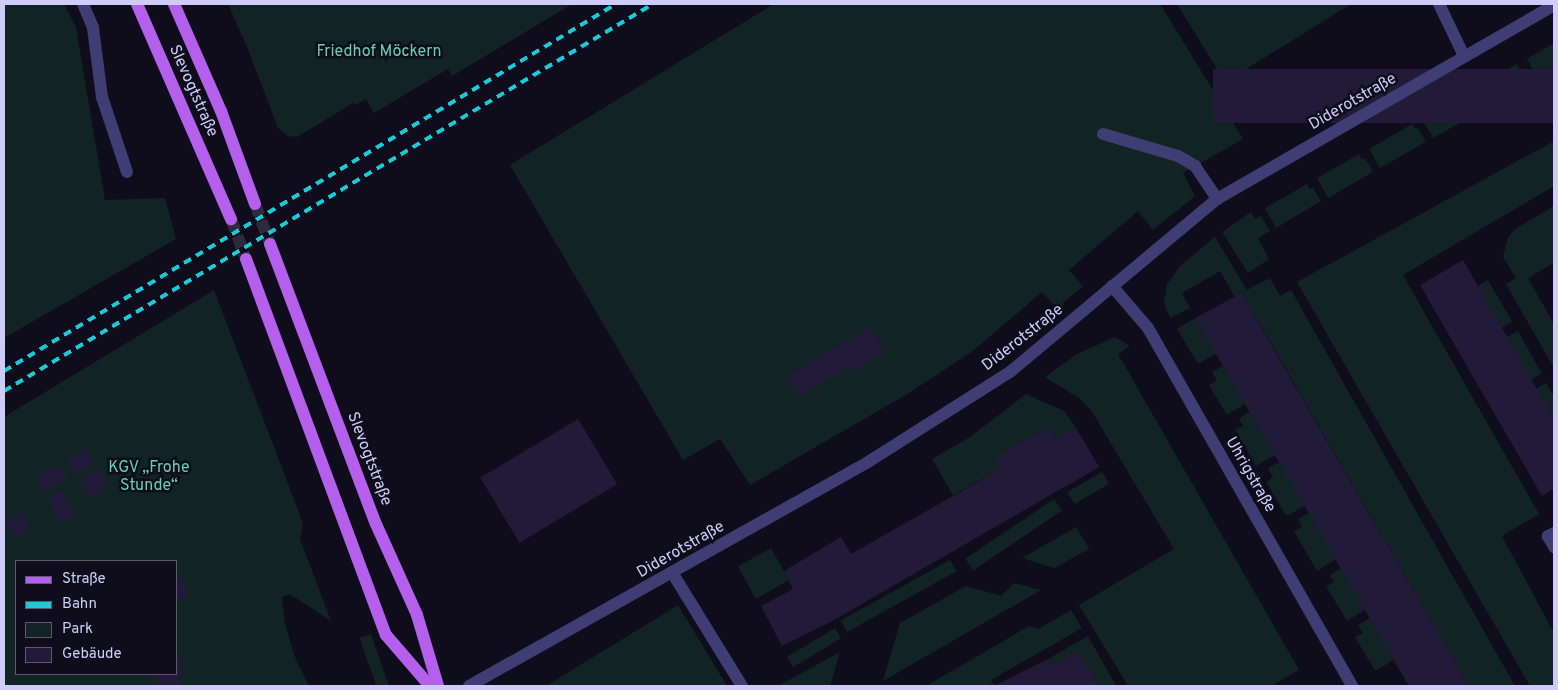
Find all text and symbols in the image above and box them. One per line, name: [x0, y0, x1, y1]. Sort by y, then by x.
street label: Slevogtstraße: [164, 42, 222, 140]
park label: Friedhof Möckern: [317, 42, 441, 62]
street label: Diderotstraße: [1306, 69, 1400, 135]
street label: Diderotstraße: [979, 300, 1067, 376]
street label: Slevogtstraße: [342, 409, 396, 509]
street label: Uhrigstraße: [1221, 434, 1279, 516]
park label: KGV „Frohe Stunde“: [108, 458, 190, 496]
street label: Diderotstraße: [634, 517, 728, 583]
legend: [15, 560, 178, 675]
text: Straße: [62, 570, 106, 589]
text: Bahn: [62, 595, 97, 614]
text: Park: [62, 620, 93, 639]
text: Gebäude: [62, 645, 122, 664]

